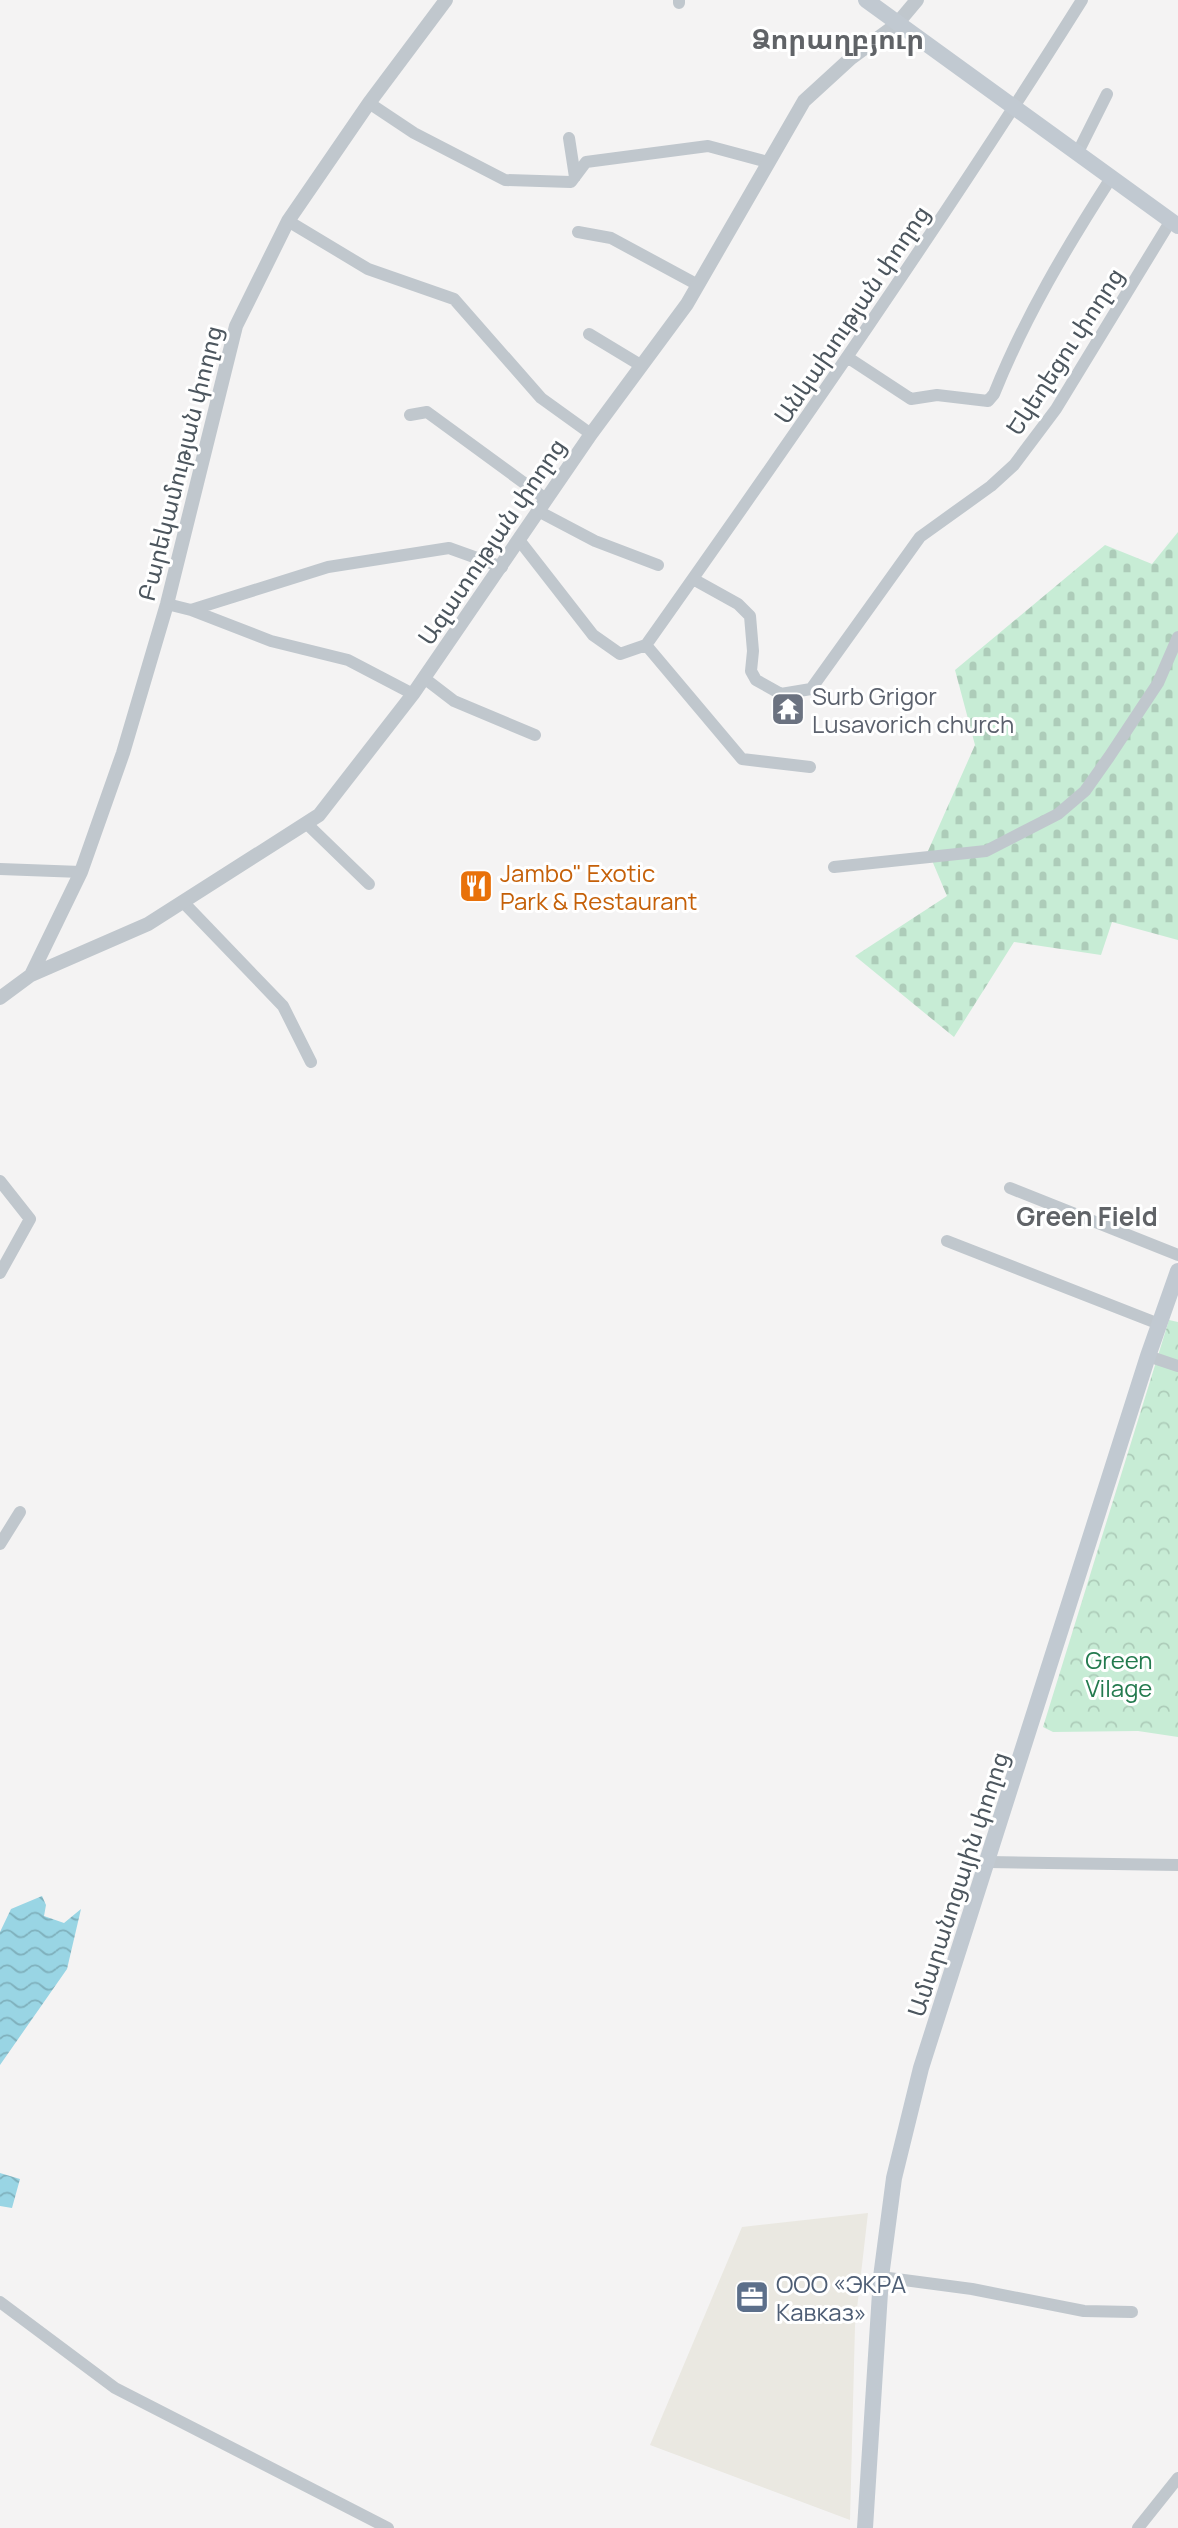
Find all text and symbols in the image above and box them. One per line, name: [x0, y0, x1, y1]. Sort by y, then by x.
district label: Ձորաղբյուր: [752, 19, 924, 57]
street label: Անկախության փողոց: [765, 198, 937, 430]
street label: Եկեղեցու փողոց: [997, 261, 1131, 441]
street label: Բարեկամության փողոց: [129, 322, 229, 604]
street label: Ազատության փողոց: [409, 431, 573, 651]
place label: Surb Grigor Lusavorich church: [812, 679, 1014, 740]
temple icon: Surb Grigor Lusavorich church: [769, 690, 807, 728]
place label: Jambo" Exotic Park & Restaurant: [500, 856, 697, 917]
restaurant icon: Jambo" Exotic Park & Restaurant: [457, 867, 495, 905]
district label: Green Field: [1016, 1198, 1158, 1234]
park label: Green Vilage: [1085, 1643, 1153, 1704]
street label: Ամարանոցային փողոց: [898, 1747, 1016, 2021]
place label: ООО «ЭКРА Кавказ»: [776, 2267, 906, 2328]
office icon: ООО «ЭКРА Кавказ»: [733, 2278, 771, 2316]

